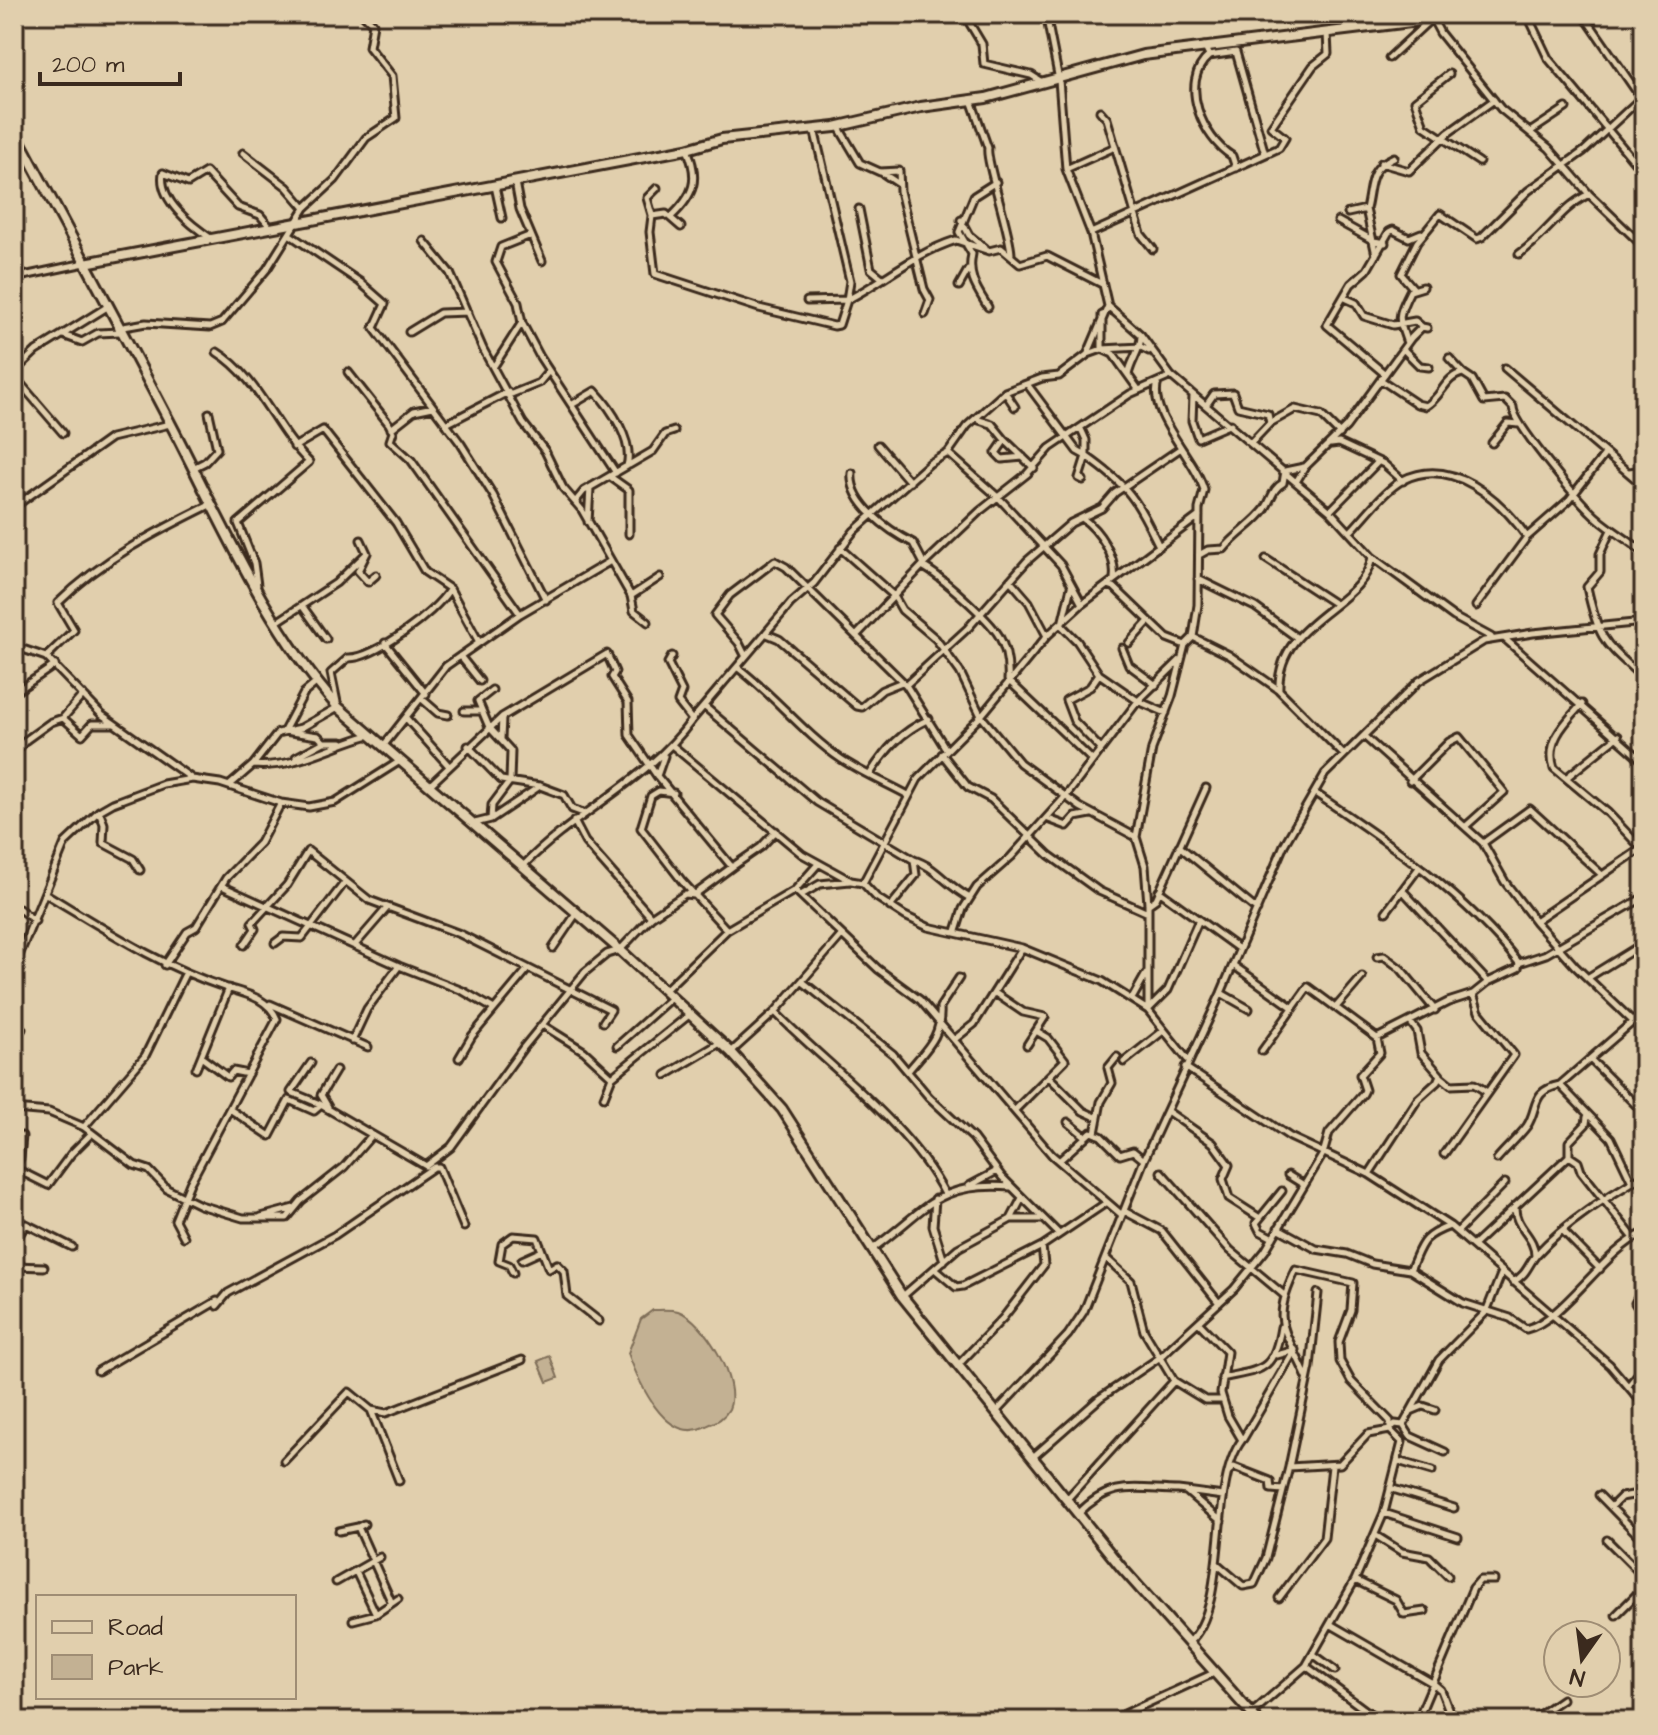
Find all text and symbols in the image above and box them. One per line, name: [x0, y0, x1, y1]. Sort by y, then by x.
scale bar: [40, 36, 180, 86]
text: 200 m: [52, 48, 125, 82]
legend: [36, 1595, 296, 1699]
text: Road: [108, 1611, 163, 1645]
north arrow: [1542, 1619, 1622, 1699]
text: Park: [108, 1651, 164, 1685]
text: N: [1567, 1660, 1588, 1694]

